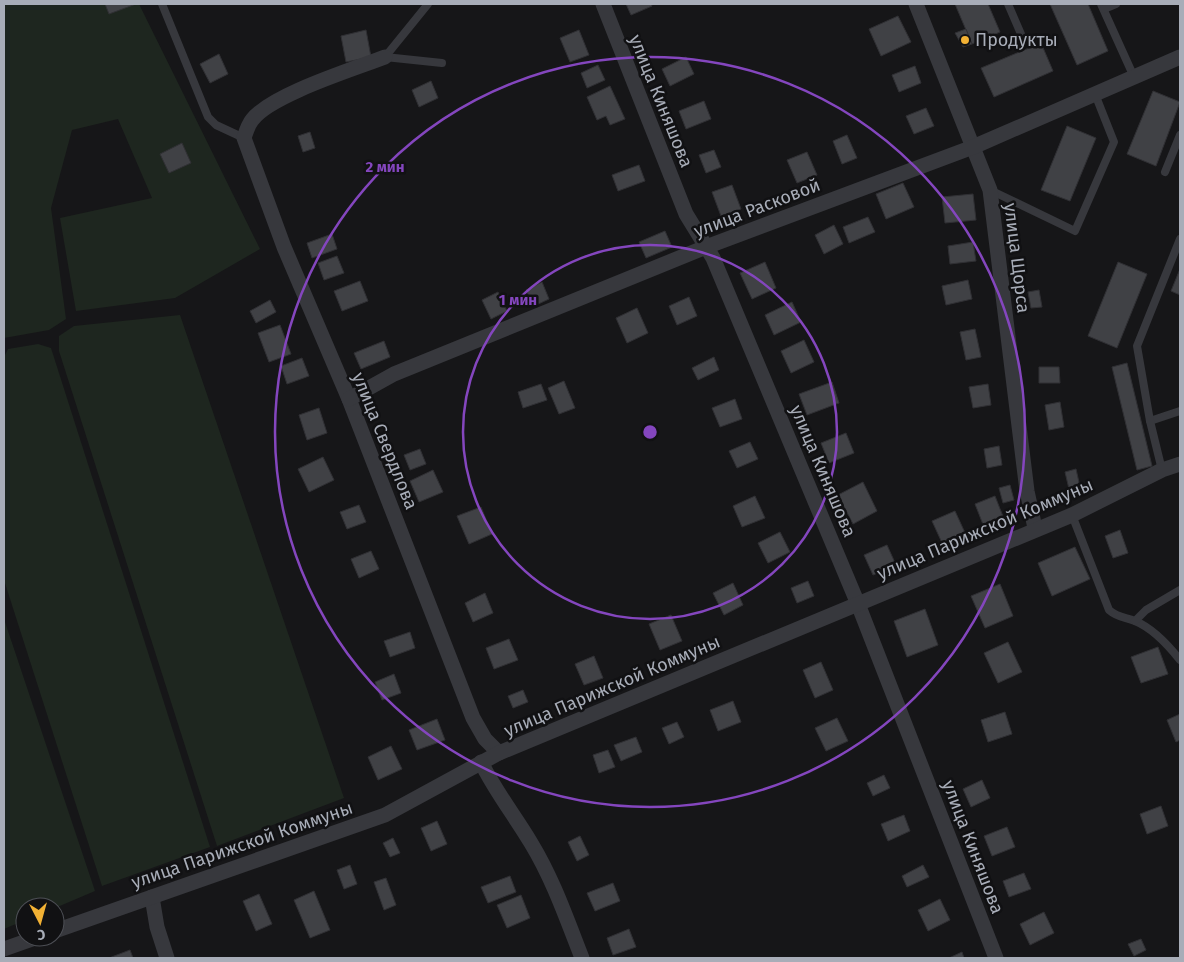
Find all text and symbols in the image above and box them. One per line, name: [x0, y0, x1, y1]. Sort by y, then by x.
place label: Продукты: [975, 29, 1058, 51]
street label: улица Киняшова: [624, 31, 698, 171]
marker: Продукты: [959, 34, 971, 46]
text: 2 мин: [365, 158, 405, 176]
street label: улица Расковой: [691, 174, 823, 242]
street label: улица Щорса: [999, 202, 1035, 314]
text: 1 мин: [499, 291, 537, 309]
street label: улица Свердлова: [347, 369, 423, 513]
street label: улица Киняшова: [785, 402, 861, 540]
centre of rings: [641, 423, 659, 441]
street label: улица Парижской Коммуны: [874, 473, 1096, 585]
street label: улица Парижской Коммуны: [501, 630, 723, 742]
street label: улица Киняшова: [937, 777, 1009, 917]
street label: улица Парижской Коммуны: [128, 797, 356, 893]
north arrow: [15, 897, 65, 947]
text: С: [36, 926, 46, 943]

